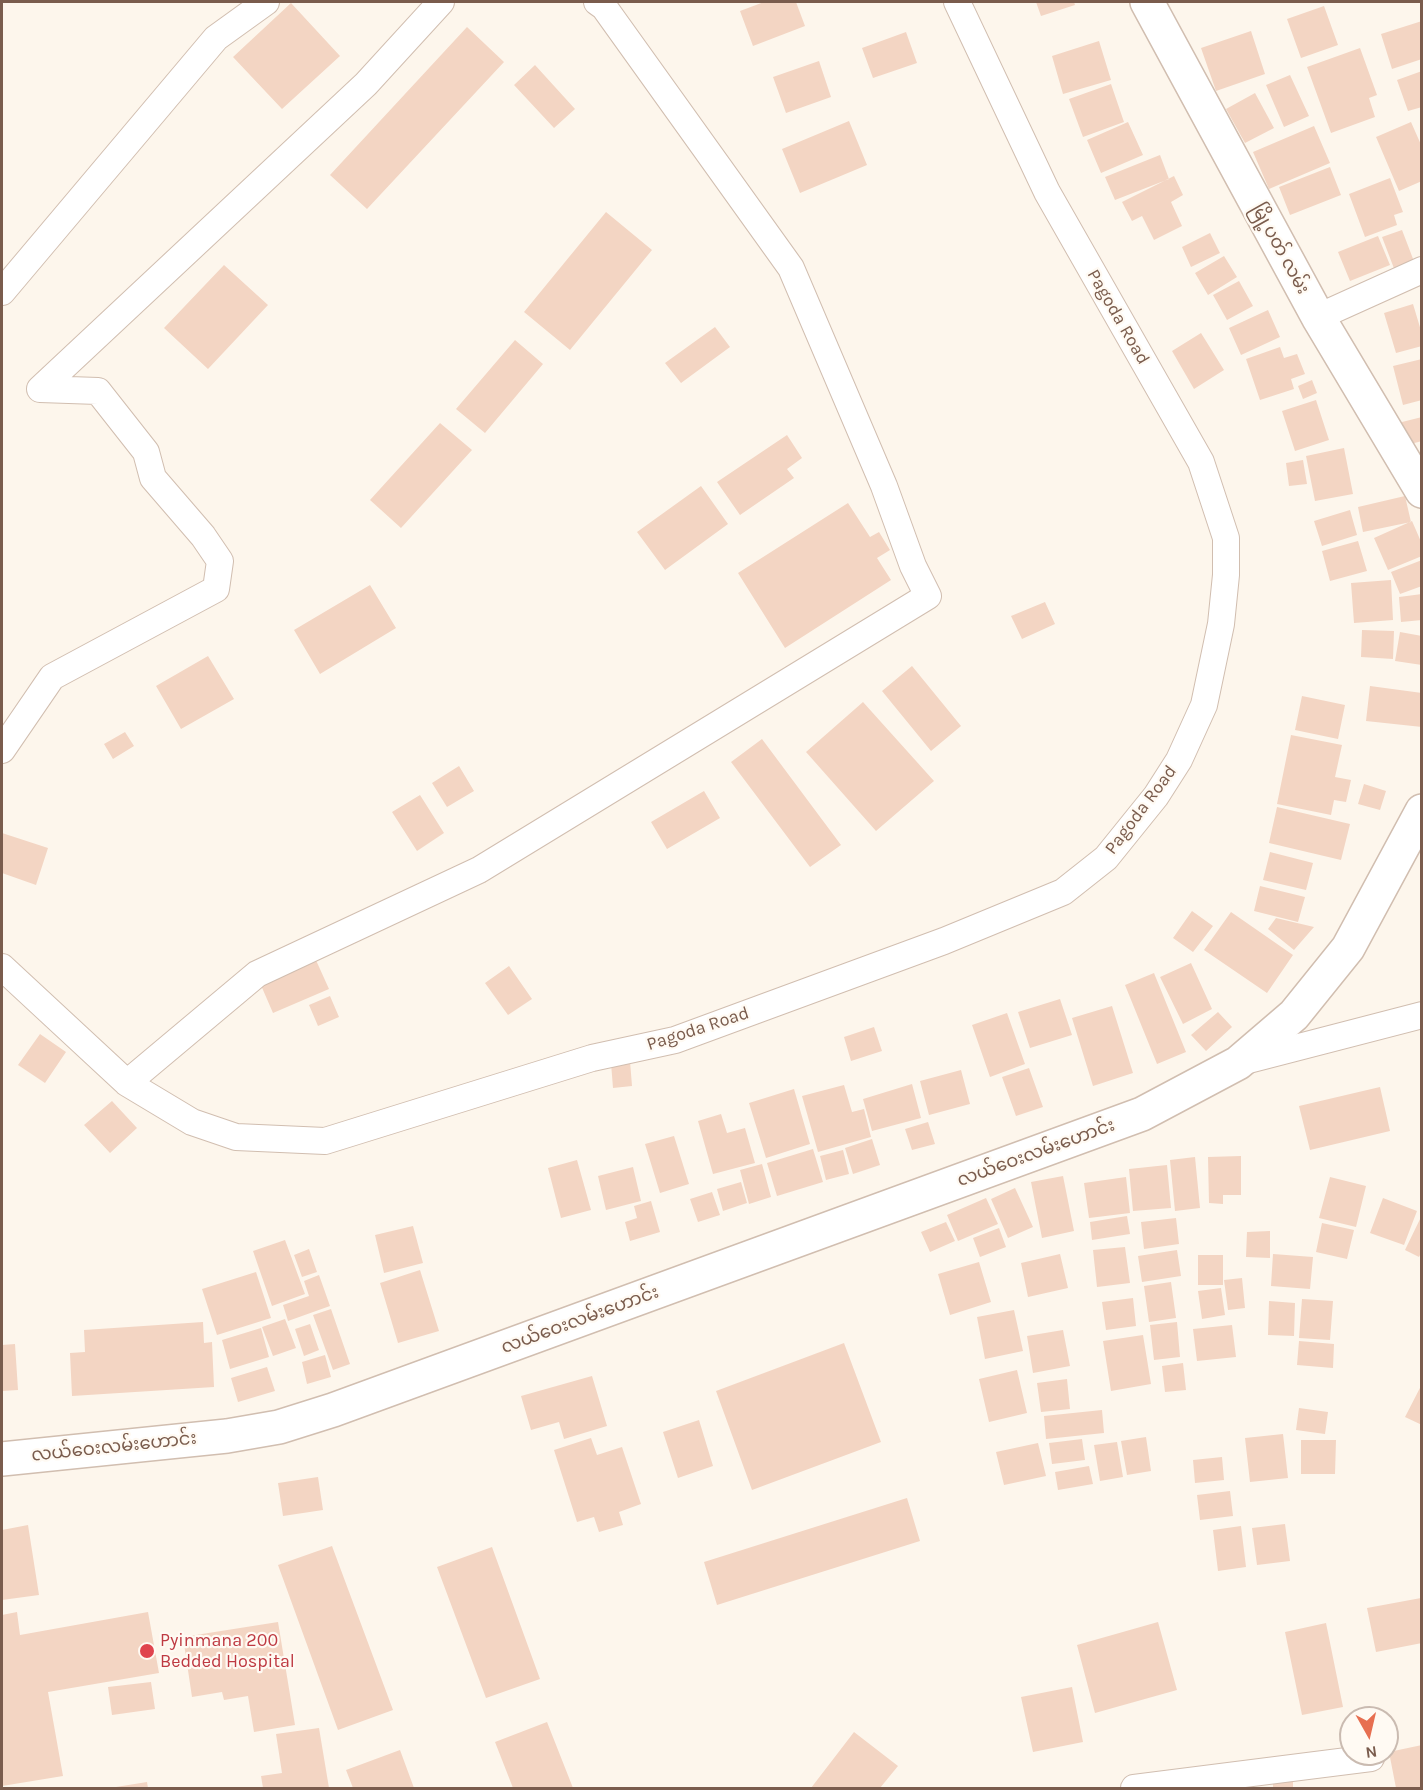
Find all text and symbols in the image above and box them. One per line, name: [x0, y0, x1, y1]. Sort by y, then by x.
street label: မြို့ပတ် လမ်း: [1246, 200, 1314, 298]
street label: Pagoda Road: [1082, 266, 1154, 368]
street label: Pagoda Road: [1100, 761, 1182, 859]
street label: Pagoda Road: [644, 1002, 752, 1056]
street label: လယ်ဝေးလမ်းဟောင်း: [954, 1114, 1118, 1192]
street label: လယ်ဝေးလမ်းဟောင်း: [498, 1281, 662, 1359]
street label: လယ်ဝေးလမ်းဟောင်း: [30, 1428, 198, 1466]
place label: Pyinmana 200 Bedded Hospital: [160, 1630, 295, 1672]
marker: Pyinmana 200 Bedded Hospital: [138, 1642, 156, 1660]
north arrow: [1339, 1706, 1399, 1766]
text: N: [1364, 1742, 1378, 1763]

